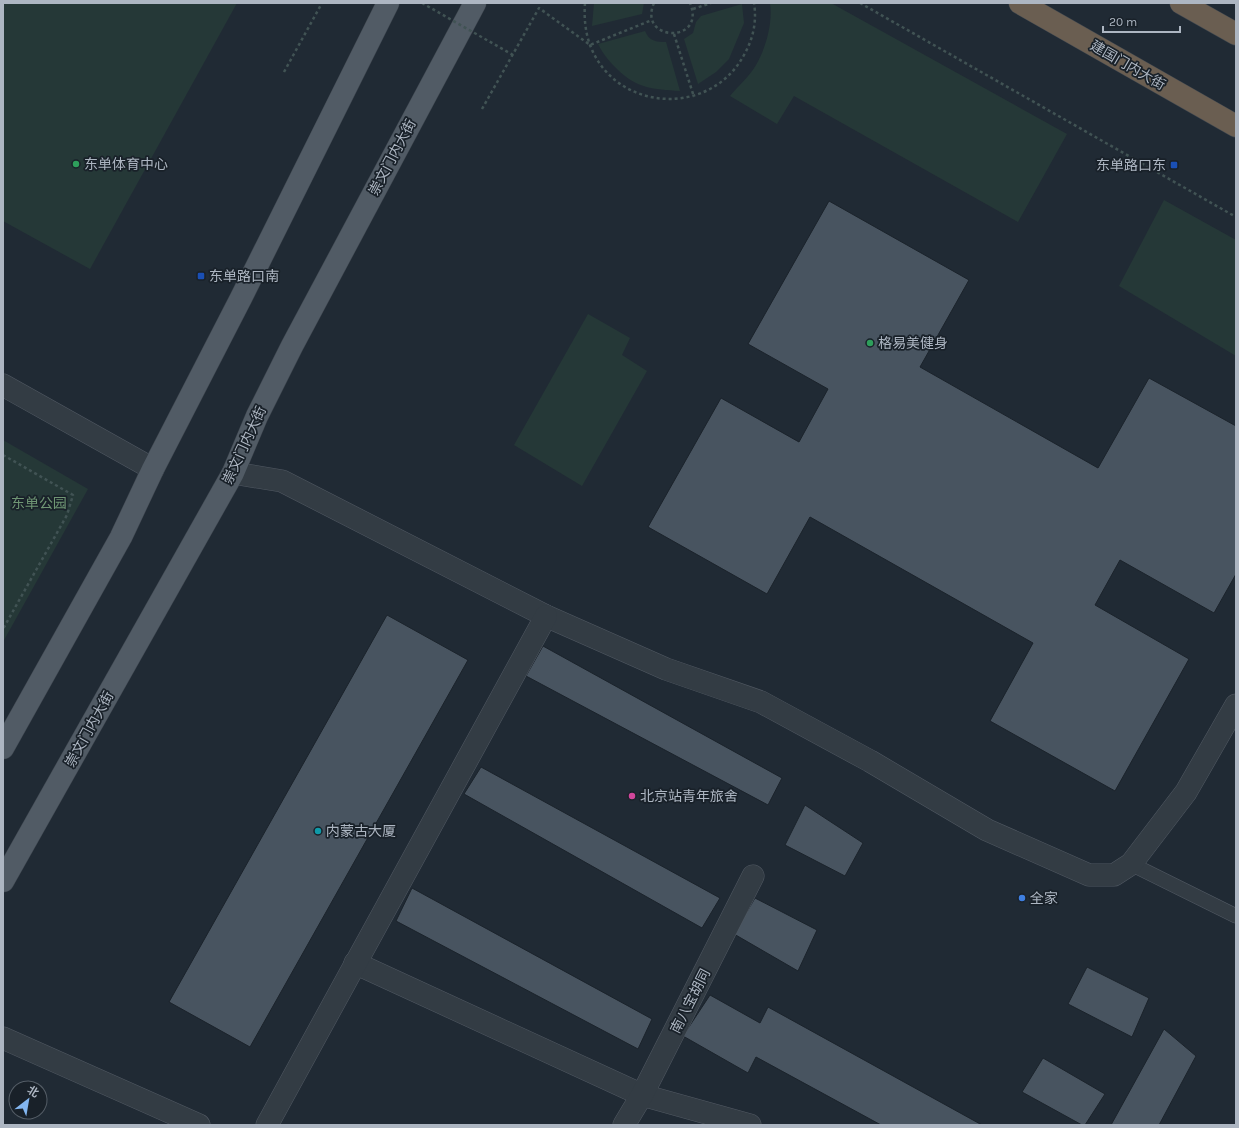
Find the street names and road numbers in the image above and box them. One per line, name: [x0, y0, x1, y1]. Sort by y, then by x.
street label: 建国门内大街: [1087, 37, 1168, 94]
street label: 崇文门内大街: [365, 116, 420, 198]
street label: 崇文门内大街: [219, 404, 270, 487]
street label: 崇文门内大街: [62, 688, 117, 770]
street label: 南八宝胡同: [667, 966, 714, 1036]

